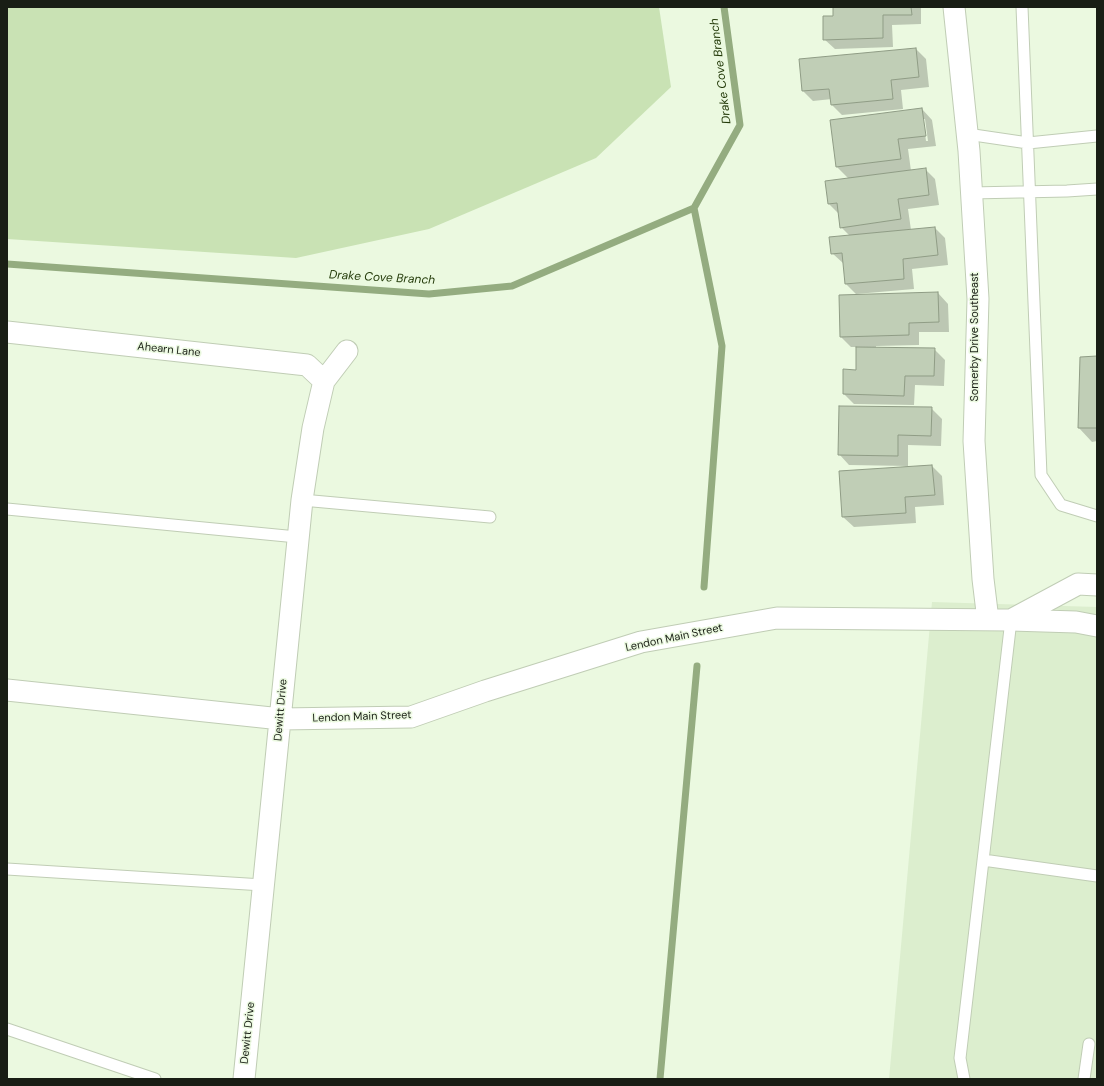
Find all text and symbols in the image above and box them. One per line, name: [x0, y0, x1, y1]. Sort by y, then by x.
water label: Drake Cove Branch: [707, 17, 735, 125]
water label: Drake Cove Branch: [328, 268, 436, 288]
street label: Somerby Drive Southeast: [968, 272, 982, 402]
street label: Ahearn Lane: [137, 340, 201, 360]
street label: Lendon Main Street: [624, 621, 724, 655]
street label: Dewitt Drive: [272, 678, 290, 742]
street label: Lendon Main Street: [312, 709, 412, 725]
street label: Dewitt Drive: [238, 1001, 258, 1065]

